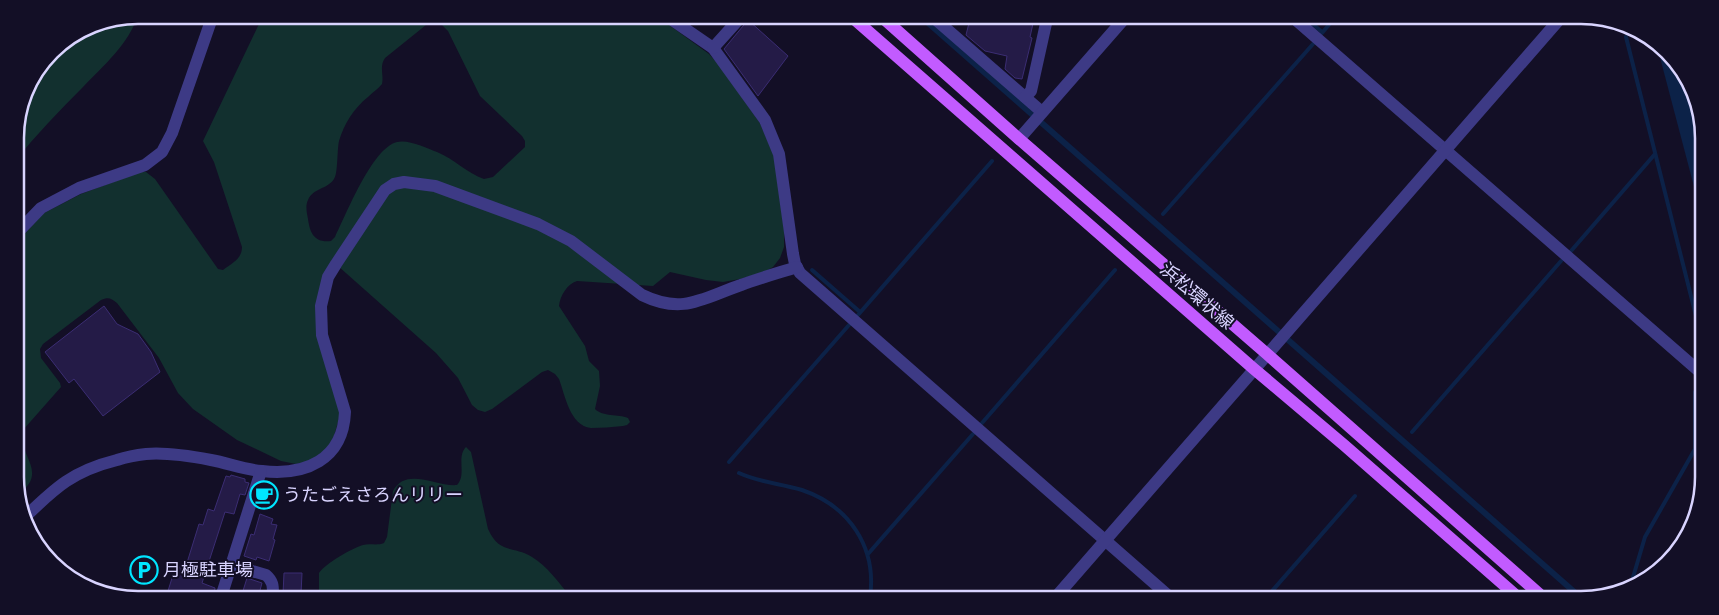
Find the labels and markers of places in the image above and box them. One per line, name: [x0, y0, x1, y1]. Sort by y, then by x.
cafe icon: うたごえさろんリリー: [249, 480, 279, 510]
place label: うたごえさろんリリー: [283, 483, 463, 507]
parking icon: 月極駐車場: [129, 555, 159, 585]
place label: 月極駐車場: [163, 558, 253, 582]

